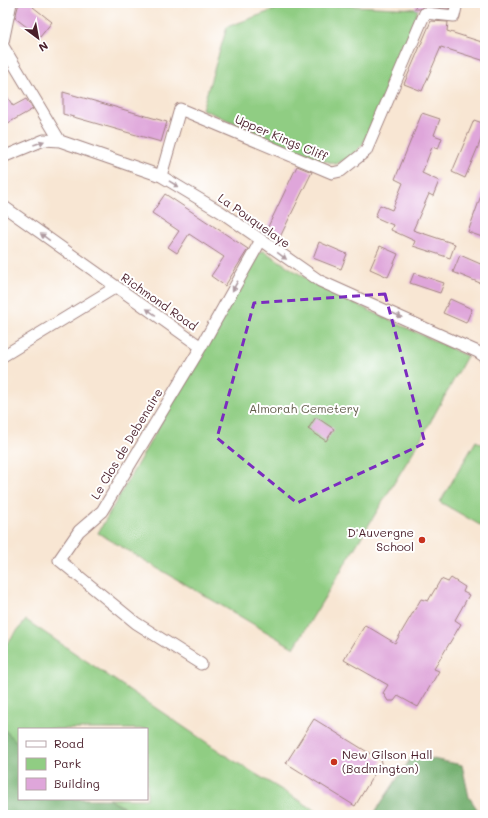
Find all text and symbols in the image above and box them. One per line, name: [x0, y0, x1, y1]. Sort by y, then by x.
north arrow: [18, 18, 58, 58]
text: N: [36, 38, 51, 55]
street label: Upper Kings Cliff: [233, 110, 330, 164]
one-way arrow: [33, 139, 45, 145]
one-way arrow: [169, 180, 179, 188]
street label: La Pouquelaye: [215, 189, 294, 251]
one-way arrow: [40, 233, 51, 241]
one-way arrow: [277, 252, 288, 260]
street label: Richmond Road: [118, 269, 201, 334]
one-way arrow: [231, 280, 238, 292]
one-way arrow: [146, 308, 157, 316]
one-way arrow: [392, 313, 404, 319]
street label: Le Clos de Debenaire: [87, 385, 166, 502]
park label: Almorah Cemetery: [249, 400, 359, 416]
place label: D'Auvergne School: [347, 524, 414, 554]
marker: D'Auvergne School: [417, 535, 427, 545]
legend: [18, 728, 148, 800]
text: Road: [54, 735, 84, 751]
place label: New Gilson Hall (Badmington): [342, 746, 433, 776]
text: Park: [54, 755, 81, 771]
marker: New Gilson Hall (Badmington): [329, 757, 339, 767]
text: Building: [54, 775, 100, 791]

